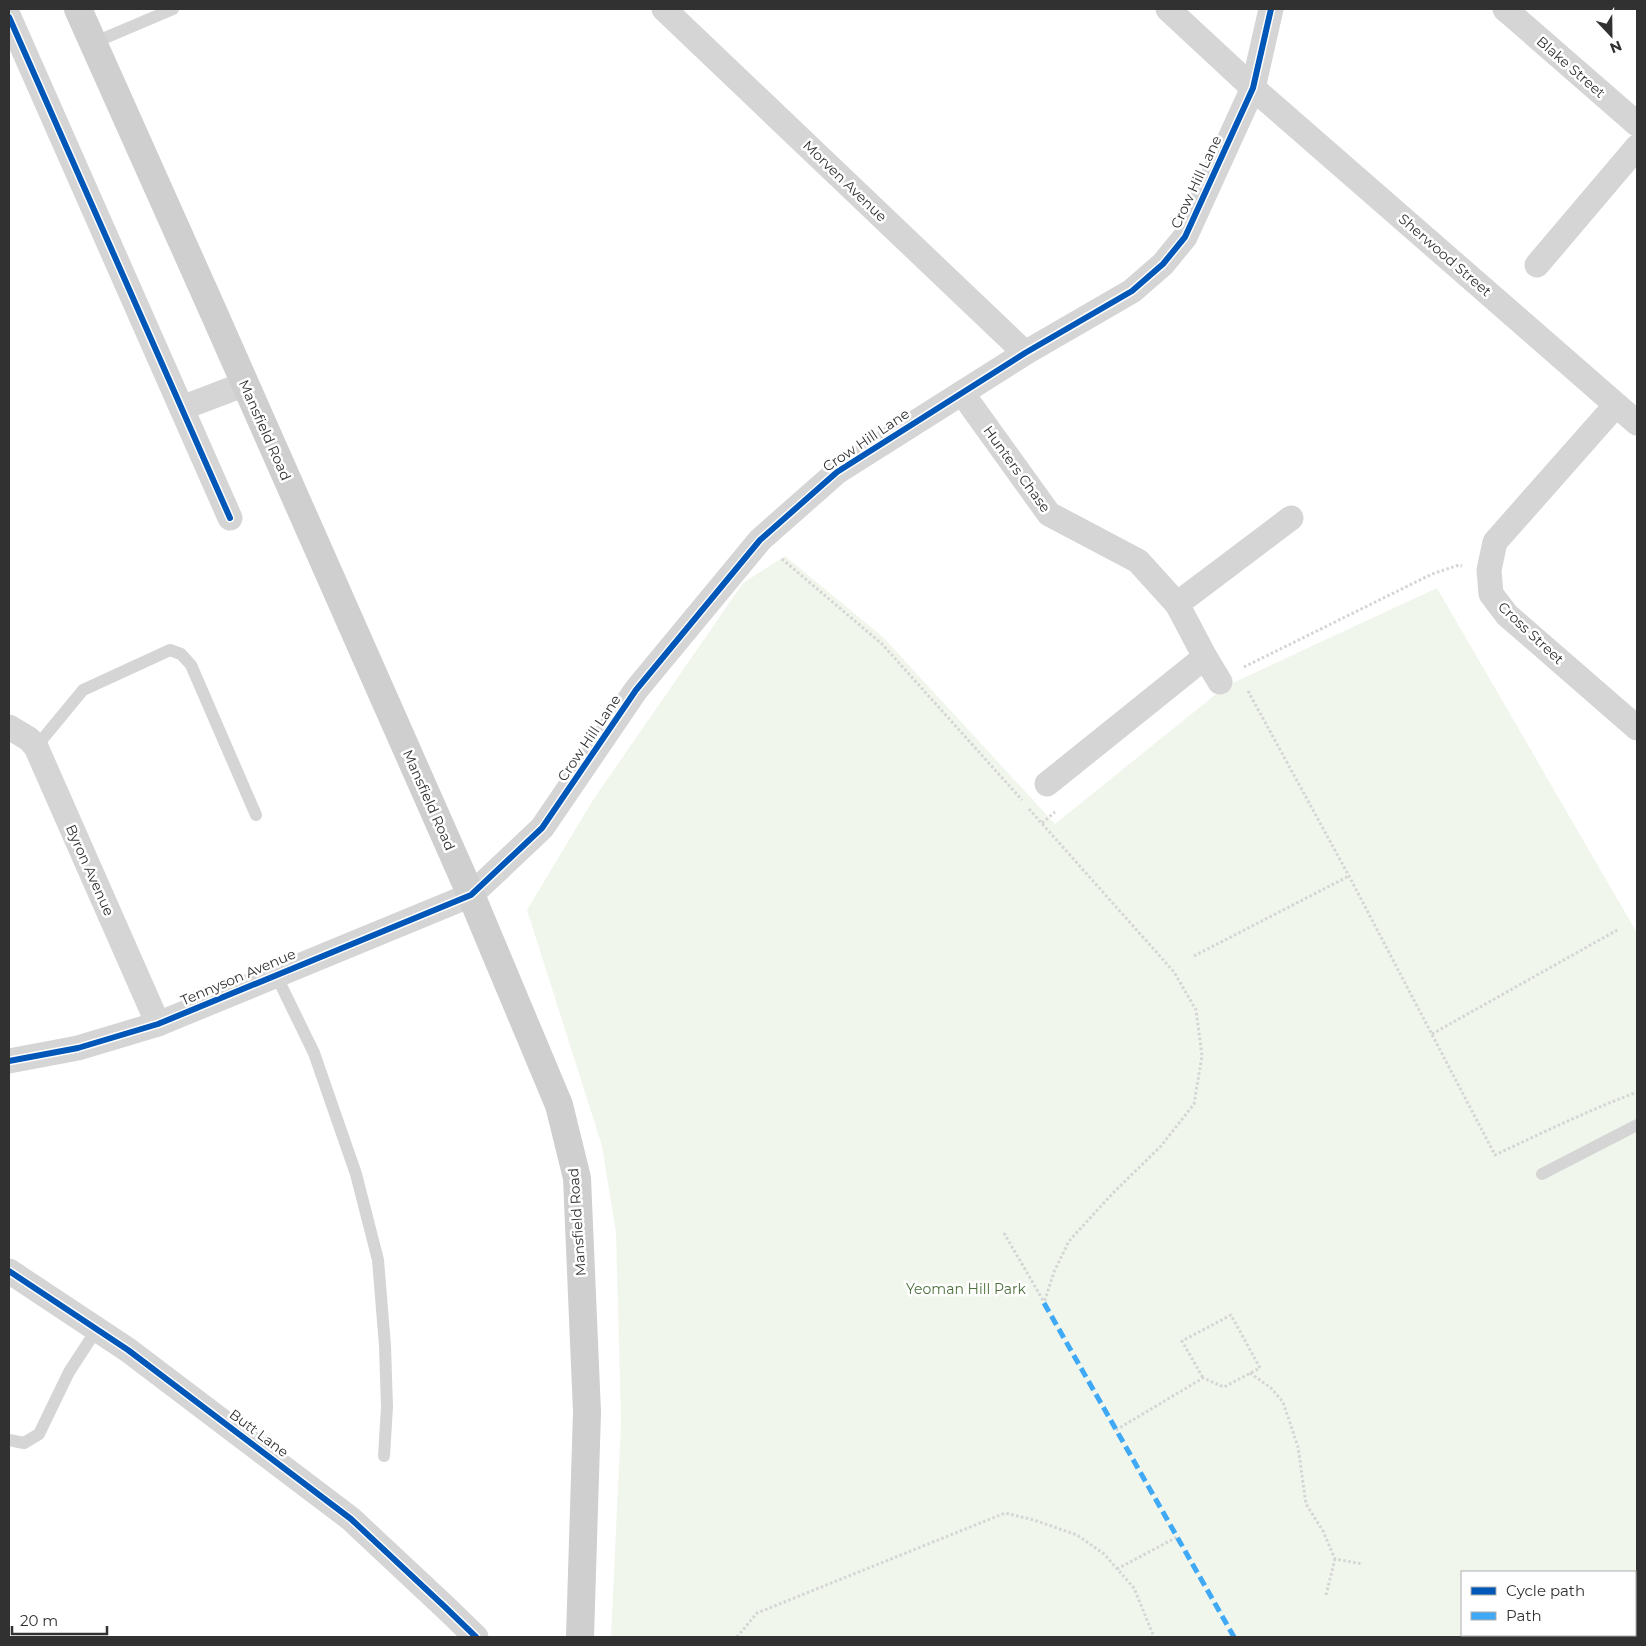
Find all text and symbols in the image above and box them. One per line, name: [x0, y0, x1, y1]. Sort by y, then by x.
north arrow: [1586, 10, 1636, 60]
street label: Blake Street: [1533, 32, 1609, 102]
text: N: [1607, 37, 1624, 58]
street label: Crow Hill Lane: [1167, 133, 1225, 231]
street label: Morven Avenue: [799, 136, 891, 226]
street label: Sherwood Street: [1395, 210, 1495, 301]
street label: Mansfield Road: [235, 377, 295, 483]
street label: Crow Hill Lane: [819, 404, 913, 476]
street label: Hunters Chase: [979, 422, 1055, 516]
street label: Cross Street: [1494, 598, 1568, 668]
street label: Crow Hill Lane: [553, 691, 625, 785]
street label: Mansfield Road: [399, 747, 459, 853]
street label: Byron Avenue: [62, 821, 118, 919]
street label: Tennyson Avenue: [178, 945, 298, 1009]
street label: Mansfield Road: [564, 1167, 590, 1277]
park label: Yeoman Hill Park: [906, 1280, 1027, 1298]
street label: Butt Lane: [226, 1405, 292, 1461]
legend: [1461, 1571, 1636, 1636]
text: Cycle path: [1506, 1581, 1585, 1600]
scale bar: [12, 1604, 108, 1636]
text: Path: [1506, 1606, 1542, 1625]
text: 20 m: [20, 1611, 58, 1630]

